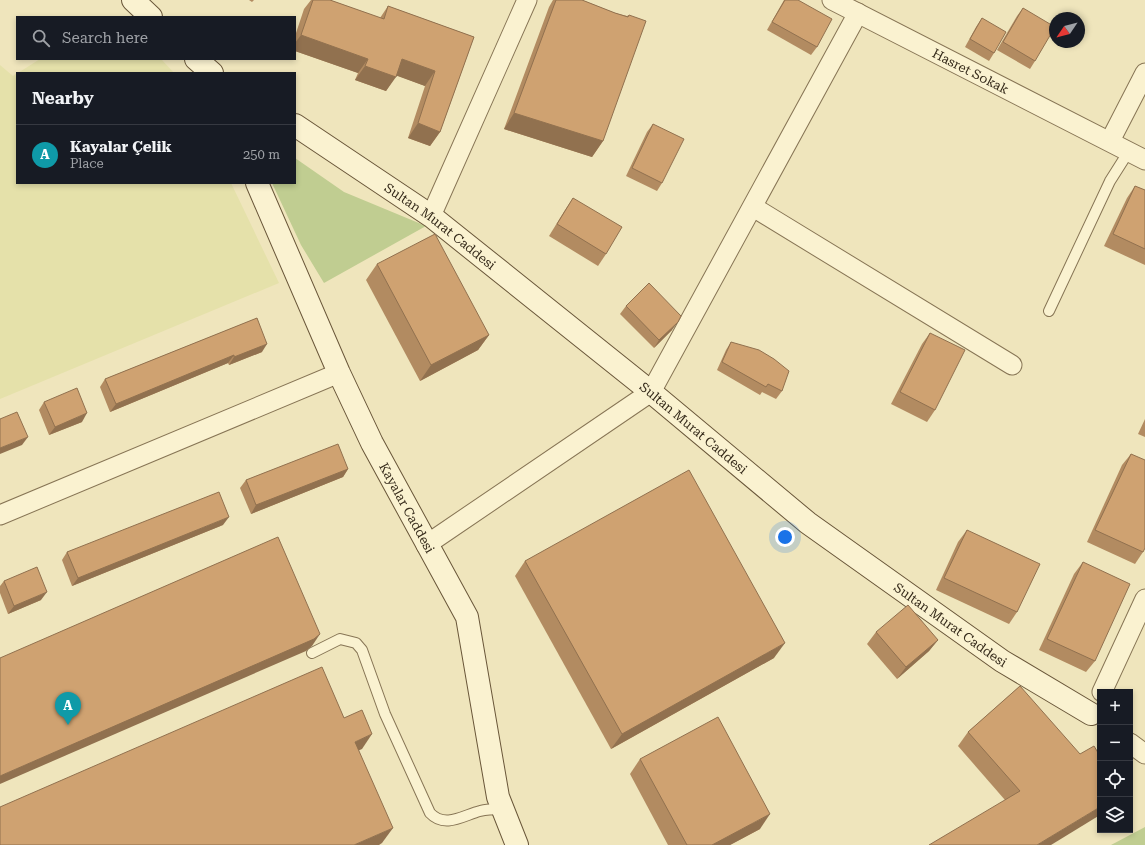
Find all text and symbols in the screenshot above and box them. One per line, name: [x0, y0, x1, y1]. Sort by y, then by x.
north arrow: [1049, 12, 1085, 48]
search box: [16, 16, 296, 60]
icon: search: [30, 27, 52, 49]
text: Search here: [62, 29, 148, 47]
street label: Hasret Sokak: [930, 46, 1011, 97]
text: Nearby: [32, 88, 94, 108]
text: Kayalar Çelik: [70, 138, 172, 156]
text: A: [40, 147, 50, 162]
text: 250 m: [243, 147, 280, 162]
text: Place: [70, 156, 104, 171]
street label: Sultan Murat Caddesi: [382, 180, 499, 273]
street label: Sultan Murat Caddesi: [637, 379, 750, 477]
street label: Kayalar Caddesi: [376, 460, 438, 556]
your location: [775, 527, 795, 547]
street label: Sultan Murat Caddesi: [891, 580, 1009, 670]
map controls: [1097, 689, 1133, 833]
button: +: [1097, 689, 1133, 725]
pin: A: [55, 692, 81, 725]
button: −: [1097, 725, 1133, 761]
button: locate: [1097, 761, 1133, 797]
button: layers: [1097, 797, 1133, 833]

